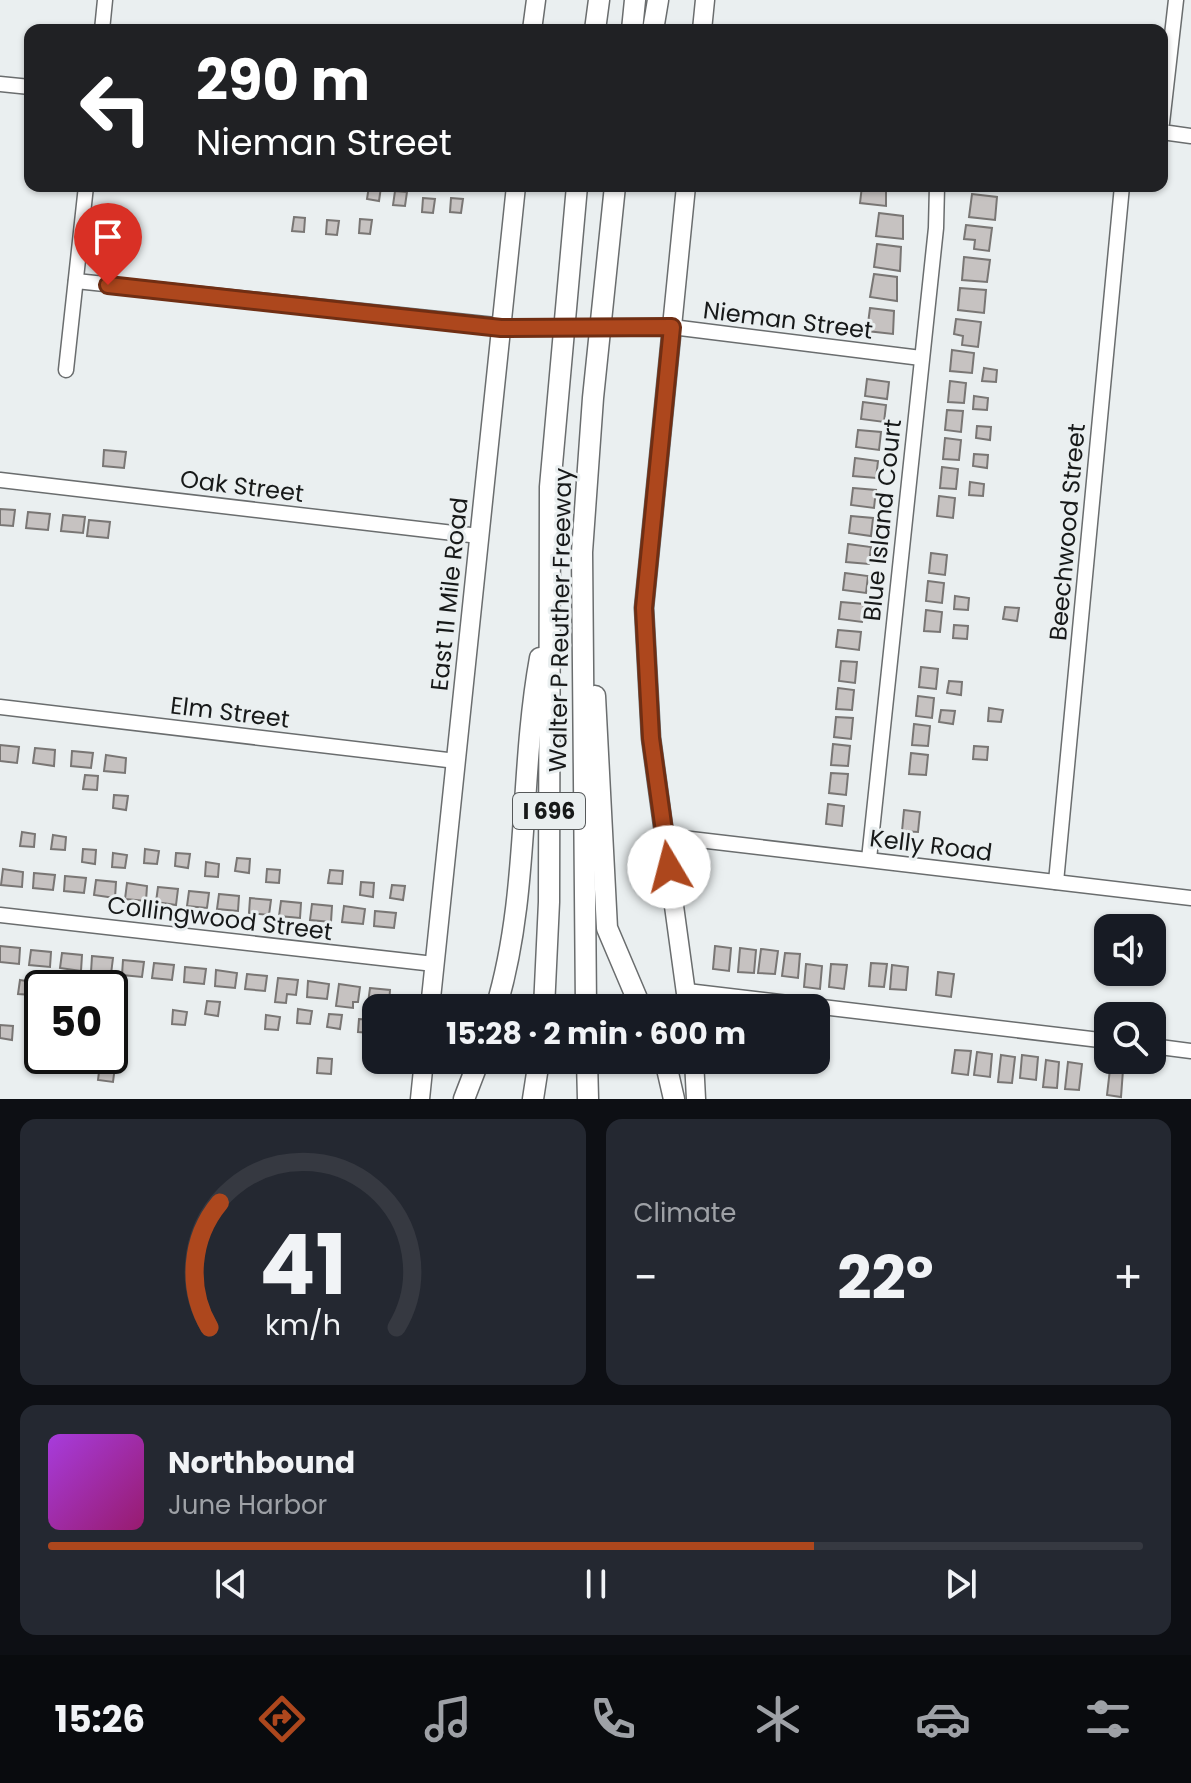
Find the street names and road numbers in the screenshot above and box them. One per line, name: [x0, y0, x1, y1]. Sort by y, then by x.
street label: Nieman Street: [701, 293, 875, 347]
street label: Blue Island Court: [855, 417, 909, 623]
street label: Beechwood Street: [1041, 422, 1093, 642]
street label: Oak Street: [178, 462, 306, 510]
street label: Walter P Reuther Freeway: [541, 467, 579, 772]
street label: East 11 Mile Road: [422, 496, 476, 692]
street label: Elm Street: [169, 688, 291, 736]
road number: I 696: [513, 793, 585, 829]
street label: Kelly Road: [868, 821, 994, 869]
street label: Collingwood Street: [106, 888, 334, 948]

